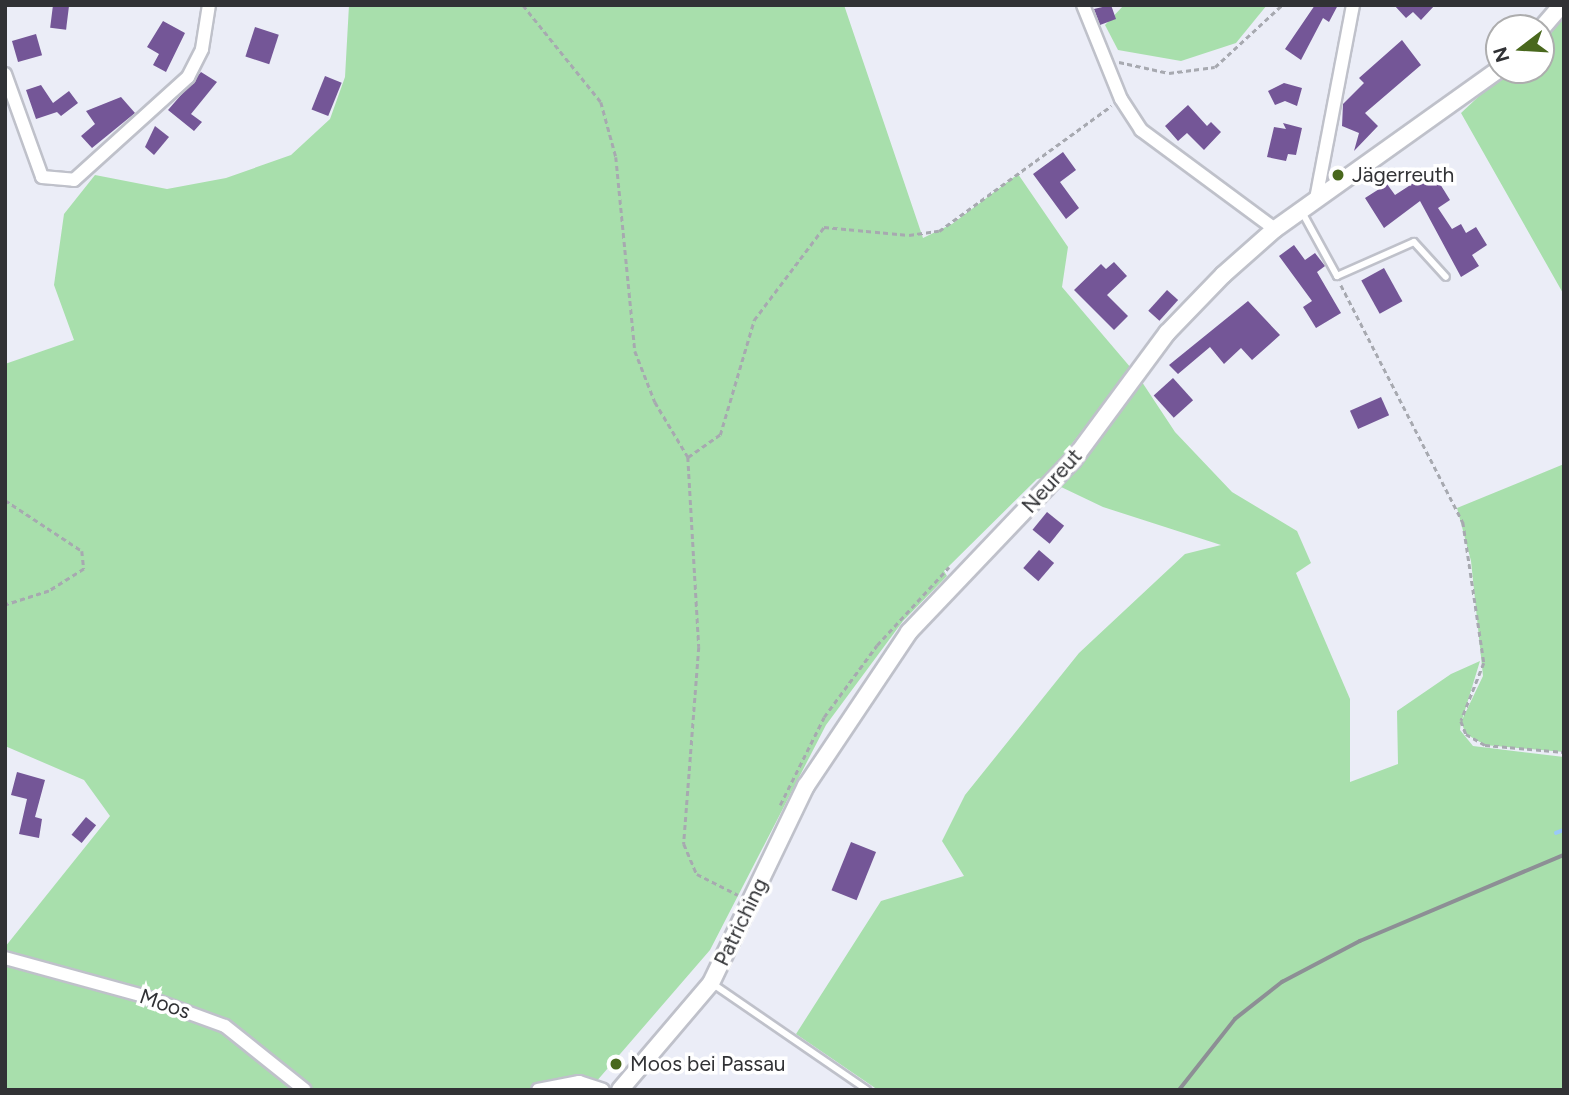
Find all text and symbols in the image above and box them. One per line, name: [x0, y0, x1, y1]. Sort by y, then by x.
north arrow: [1485, 14, 1555, 84]
text: N: [1488, 44, 1514, 65]
place label: Jägerreuth: [1352, 162, 1454, 188]
marker: Jägerreuth: [1330, 167, 1346, 183]
street label: Neureut: [1017, 444, 1087, 518]
street label: Patriching: [709, 874, 773, 970]
street label: Moos: [136, 984, 194, 1024]
place label: Moos bei Passau: [630, 1051, 786, 1077]
marker: Moos bei Passau: [608, 1056, 624, 1072]

